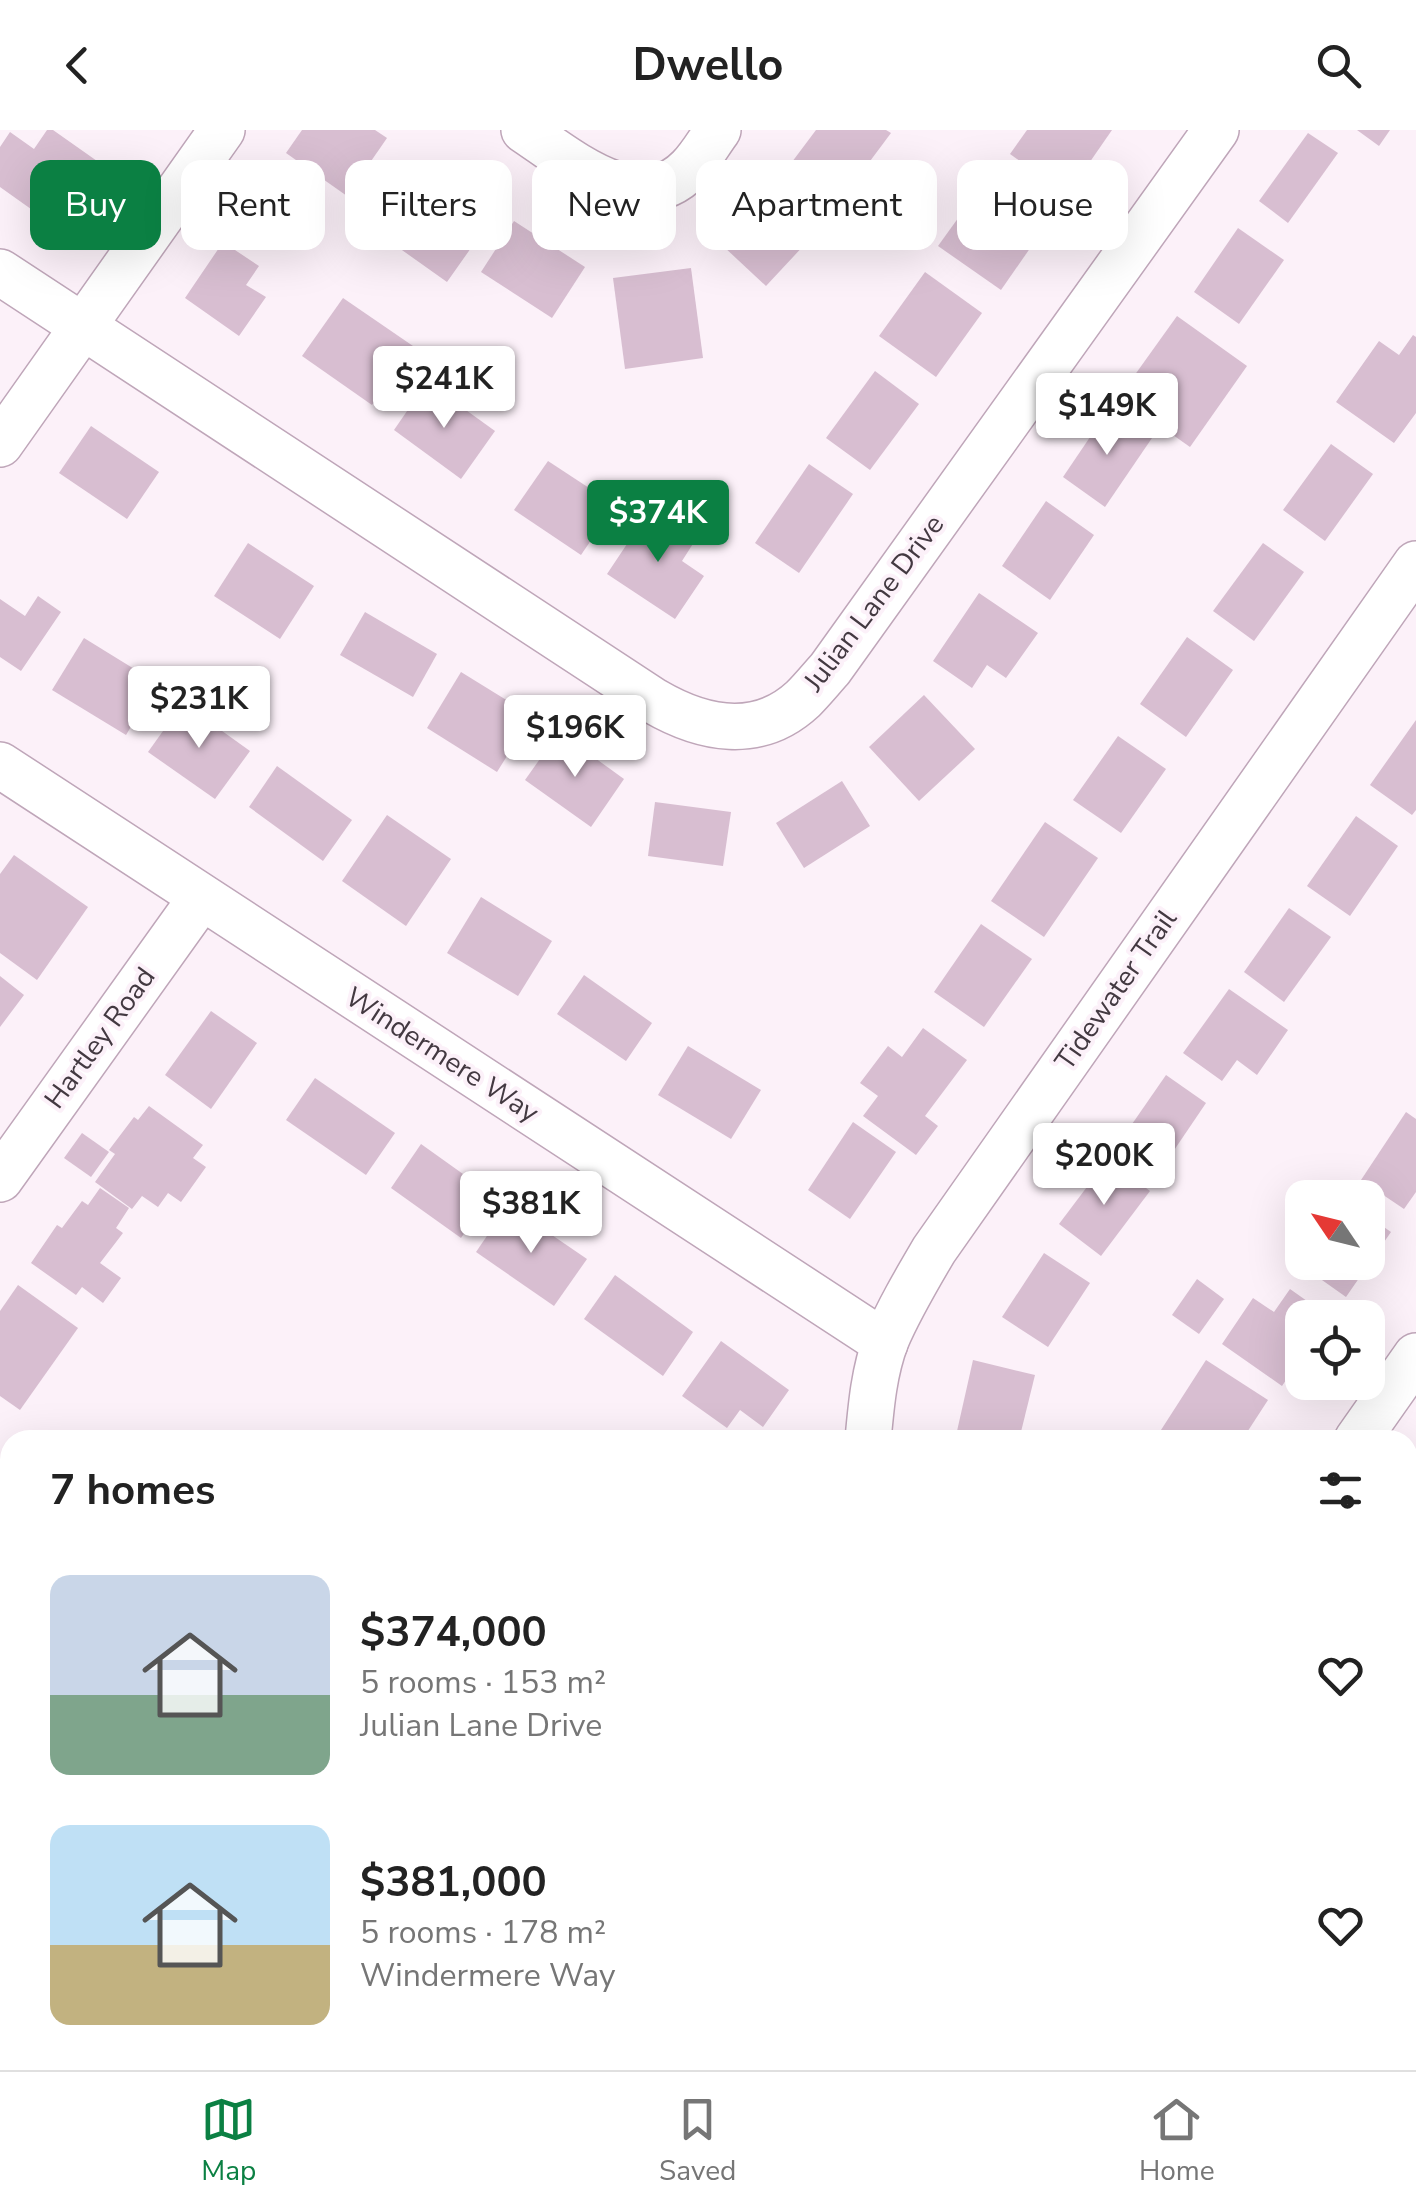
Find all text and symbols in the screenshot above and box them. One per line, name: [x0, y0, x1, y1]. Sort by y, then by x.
text: Dwello: [632, 35, 784, 96]
icon: back: [50, 38, 105, 93]
icon: search: [1311, 38, 1366, 93]
chip: Buy: [30, 160, 161, 250]
chip: Rent: [181, 160, 325, 250]
chip: Filters: [345, 160, 512, 250]
chip: New: [532, 160, 676, 250]
chip: Apartment: [696, 160, 937, 250]
chip: House: [957, 160, 1128, 250]
pin: $241K: [374, 346, 514, 431]
text: $241K: [395, 357, 493, 400]
pin: $149K: [1037, 373, 1177, 458]
text: $149K: [1058, 384, 1156, 427]
pin: $374K: [588, 480, 728, 565]
text: $374K: [609, 491, 707, 534]
street label: Julian Lane Drive: [794, 507, 953, 700]
pin: $231K: [129, 666, 269, 751]
text: $231K: [150, 677, 248, 720]
pin: $196K: [505, 695, 645, 780]
text: $196K: [526, 706, 624, 749]
street label: Tidewater Trail: [1046, 901, 1186, 1078]
street label: Hartley Road: [36, 960, 164, 1116]
street label: Windermere Way: [338, 978, 547, 1132]
pin: $200K: [1034, 1123, 1174, 1208]
text: $200K: [1055, 1134, 1153, 1177]
pin: $381K: [461, 1171, 601, 1256]
north arrow: [1285, 1180, 1385, 1280]
map controls: [1285, 1180, 1385, 1400]
text: $381K: [482, 1182, 580, 1225]
button: locate: [1285, 1300, 1385, 1400]
text: 7 homes: [50, 1462, 215, 1519]
icon: filters: [1313, 1463, 1368, 1518]
text: $374,000: [360, 1604, 547, 1661]
icon: home: [130, 1615, 250, 1735]
icon: heart: [1313, 1648, 1368, 1703]
text: 5 rooms · 153 m²: [360, 1661, 606, 1704]
text: Julian Lane Drive: [360, 1704, 602, 1747]
text: $381,000: [360, 1854, 547, 1911]
icon: home: [130, 1865, 250, 1985]
icon: heart: [1313, 1898, 1368, 1953]
text: 5 rooms · 178 m²: [360, 1911, 606, 1954]
text: Windermere Way: [360, 1954, 616, 1997]
tab: Map: [201, 2092, 256, 2190]
tab: Saved: [659, 2092, 736, 2190]
tab: Home: [1139, 2092, 1215, 2190]

